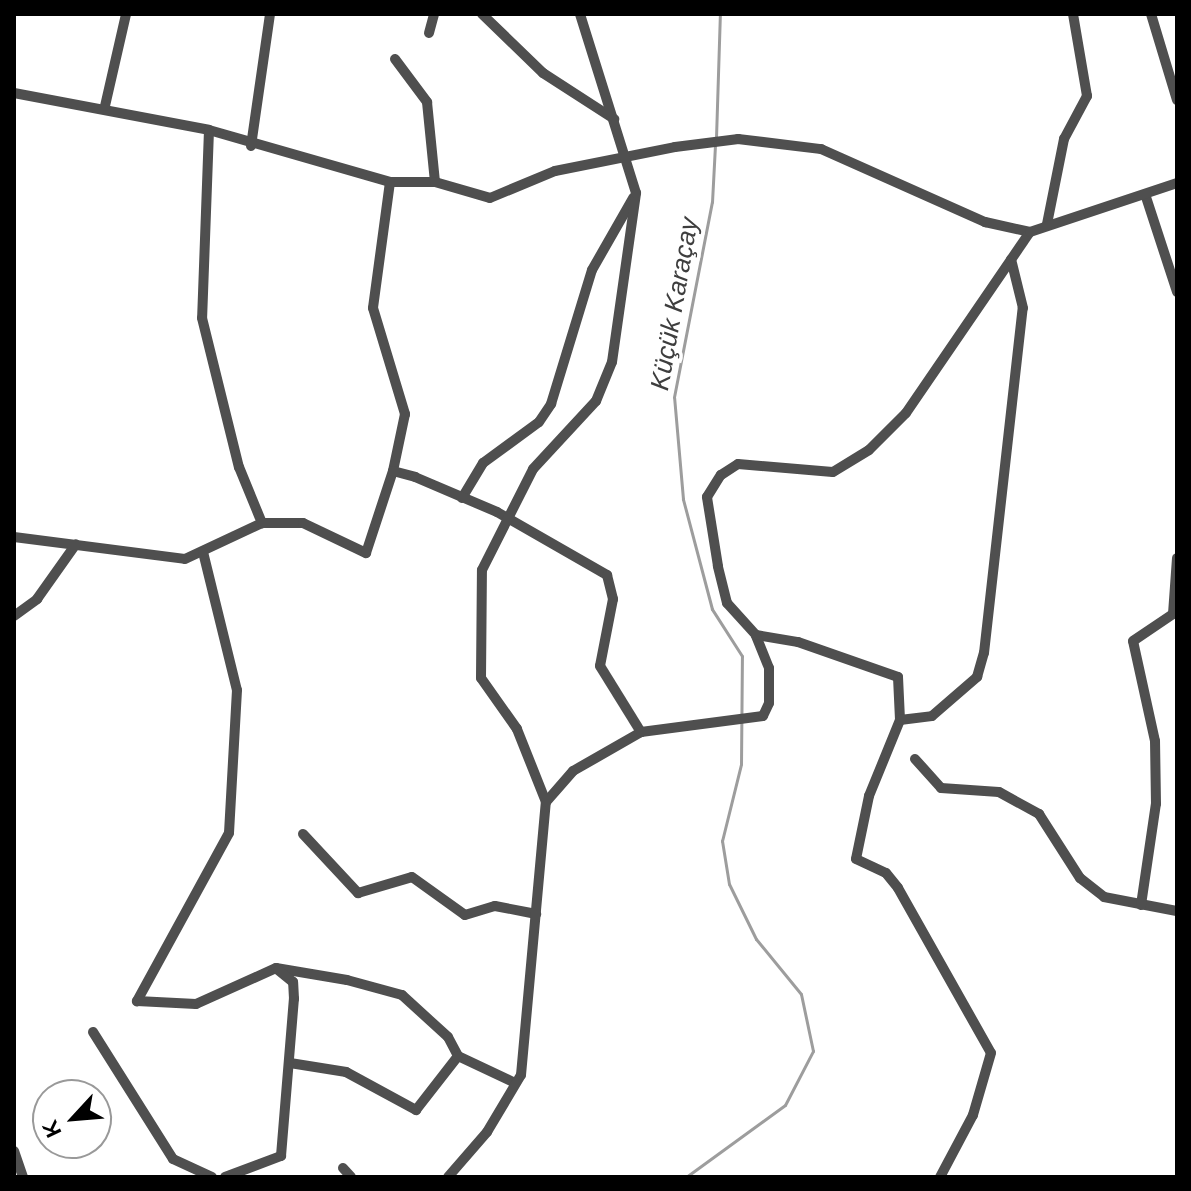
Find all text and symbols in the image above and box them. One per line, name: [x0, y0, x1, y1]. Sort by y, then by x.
water label: Küçük Karaçay: [644, 215, 706, 393]
north arrow: [32, 1079, 112, 1159]
text: K: [37, 1116, 66, 1141]

